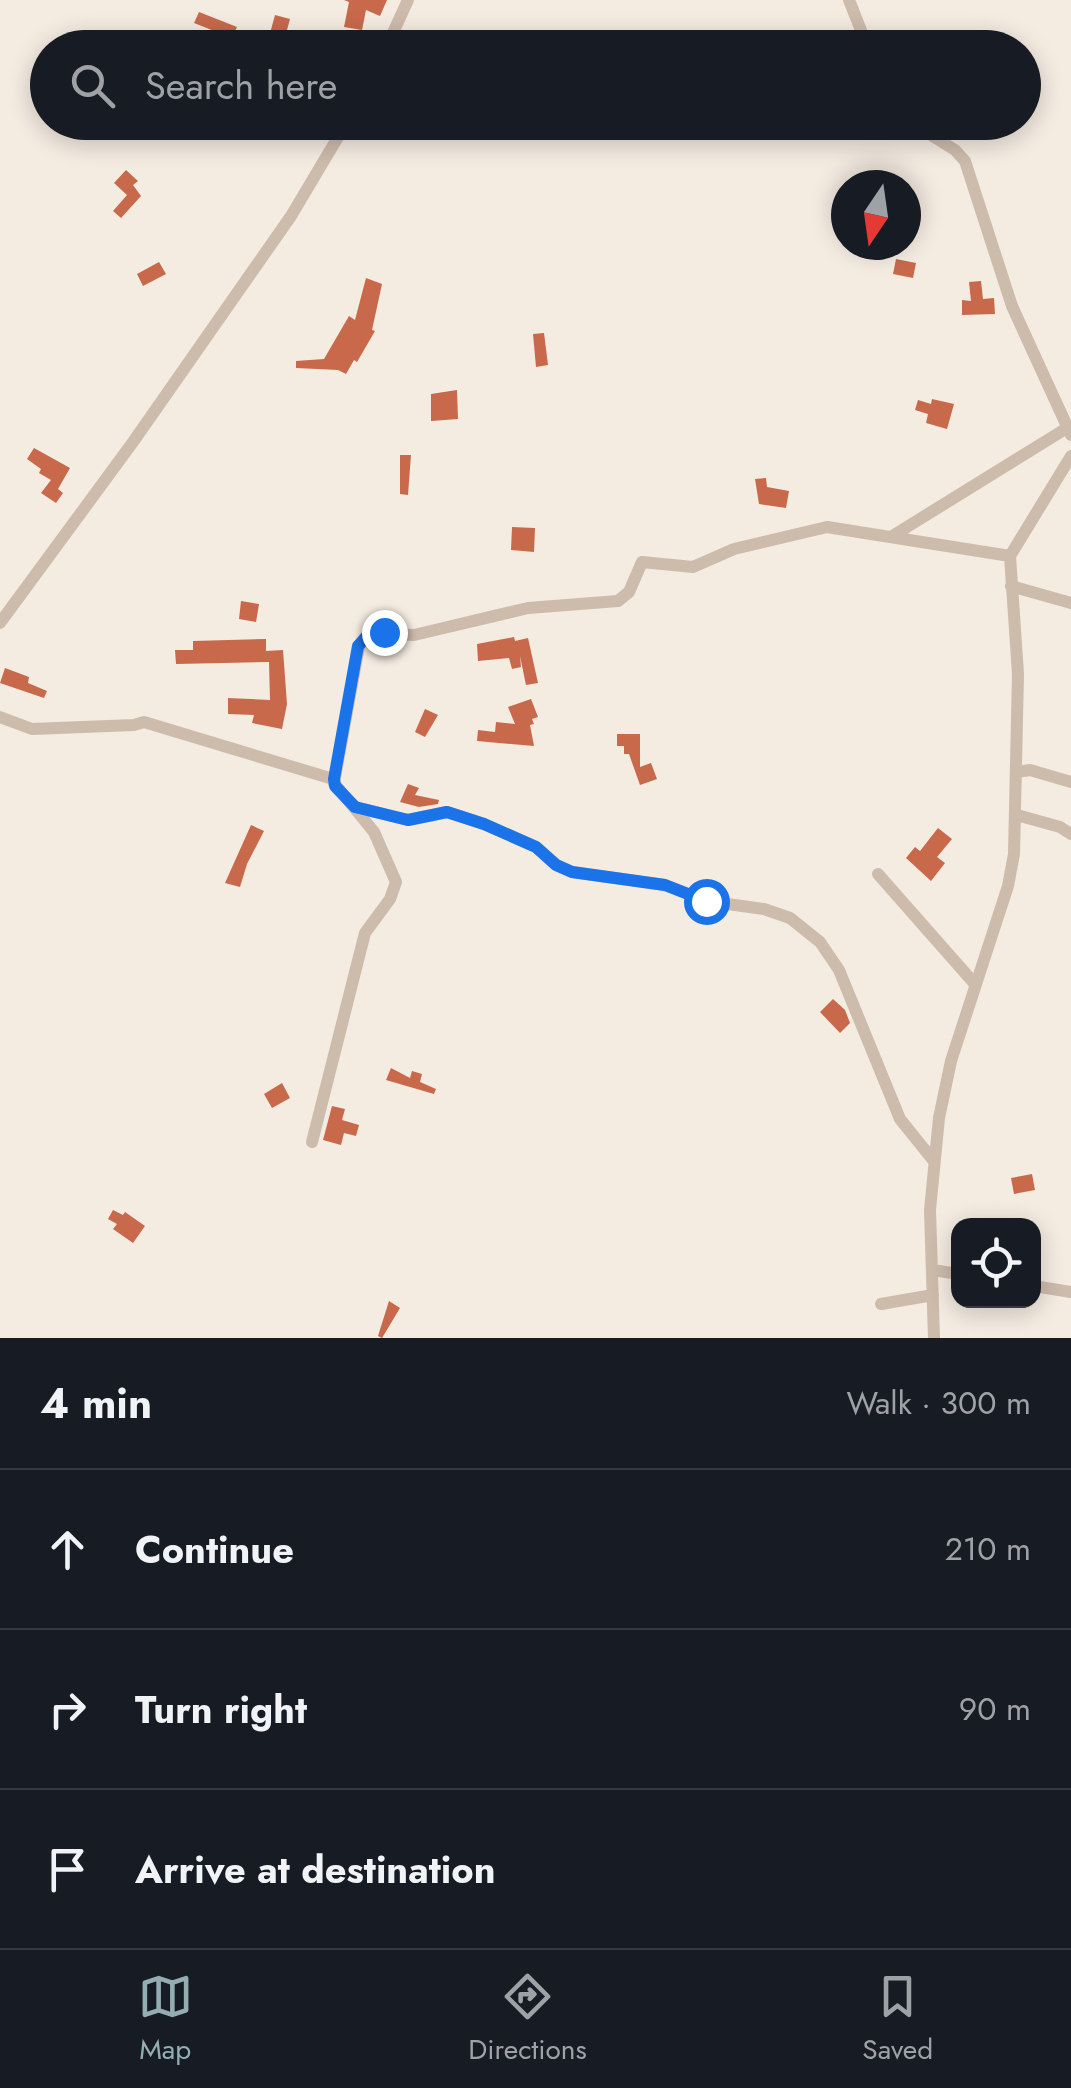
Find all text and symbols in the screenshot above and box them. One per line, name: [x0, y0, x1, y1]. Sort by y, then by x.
search box: [30, 30, 1041, 140]
icon: search: [65, 58, 120, 113]
text: Search here: [145, 58, 337, 113]
north arrow: [831, 170, 921, 260]
route end: [362, 610, 408, 656]
route start: [684, 879, 730, 925]
map controls: [951, 1218, 1041, 1308]
button: locate: [951, 1218, 1041, 1308]
text: 4 min: [40, 1373, 152, 1434]
text: Walk · 300 m: [846, 1380, 1031, 1426]
icon: ahead: [40, 1522, 95, 1577]
text: Continue: [135, 1522, 294, 1577]
text: 210 m: [945, 1526, 1031, 1572]
icon: right: [40, 1682, 95, 1737]
text: Turn right: [135, 1682, 307, 1737]
text: 90 m: [959, 1686, 1031, 1732]
icon: arrive: [40, 1842, 95, 1897]
text: Arrive at destination: [135, 1842, 496, 1897]
tab: Map: [138, 1969, 193, 2070]
tab: Directions: [468, 1969, 587, 2070]
tab: Saved: [862, 1969, 933, 2070]

